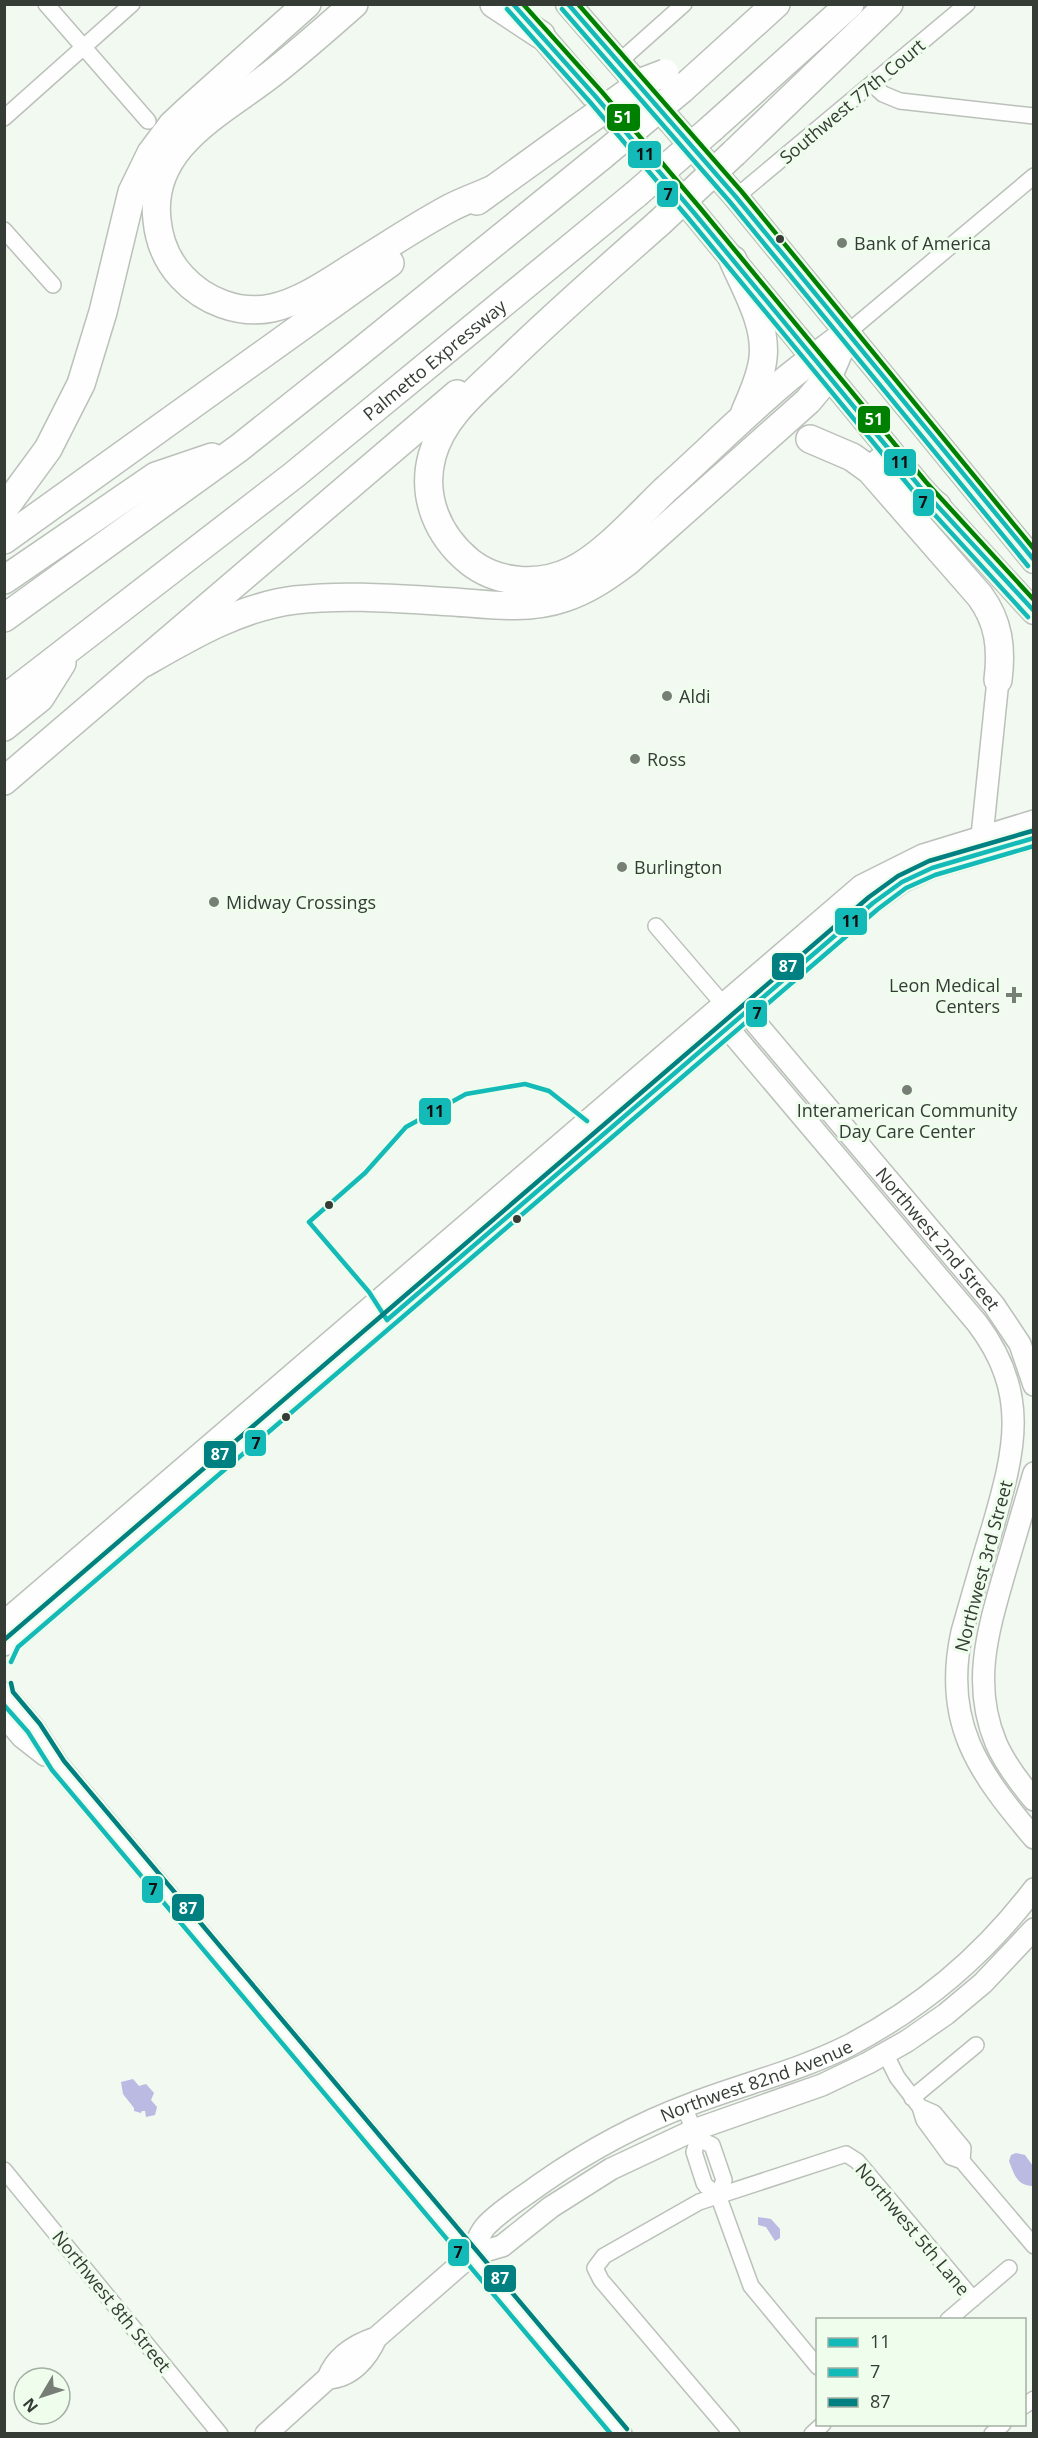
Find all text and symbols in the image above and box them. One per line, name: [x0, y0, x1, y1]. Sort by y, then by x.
street label: Southwest 77th Court: [774, 33, 930, 169]
line badge: 51: [606, 103, 641, 132]
text: 51: [614, 106, 632, 128]
line badge: 11: [627, 140, 662, 169]
text: 11: [636, 143, 654, 165]
line badge: 7: [656, 180, 679, 208]
text: 7: [663, 183, 673, 205]
place label: Bank of America: [854, 231, 991, 255]
unlabelled marker: [774, 233, 786, 245]
marker: Bank of America: [835, 236, 849, 250]
street label: Palmetto Expressway: [358, 293, 512, 426]
line badge: 51: [857, 405, 891, 434]
text: 51: [865, 408, 883, 430]
line badge: 11: [883, 448, 917, 477]
text: 11: [891, 451, 909, 473]
line badge: 7: [912, 488, 935, 517]
text: 7: [918, 491, 928, 513]
place label: Aldi: [679, 684, 710, 708]
marker: Aldi: [660, 689, 674, 703]
place label: Ross: [647, 747, 686, 771]
marker: Ross: [628, 752, 642, 766]
place label: Burlington: [634, 855, 722, 879]
marker: Burlington: [615, 860, 629, 874]
place label: Midway Crossings: [226, 890, 376, 914]
marker: Midway Crossings: [207, 895, 221, 909]
line badge: 11: [834, 907, 868, 936]
text: 11: [842, 910, 860, 932]
line badge: 87: [771, 952, 805, 981]
text: 87: [779, 955, 797, 977]
place label: Leon Medical Centers: [889, 973, 1000, 1018]
marker: Leon Medical Centers: [1005, 986, 1023, 1004]
line badge: 7: [745, 999, 768, 1028]
text: 7: [752, 1002, 762, 1024]
marker: Interamerican Community Day Care Center: [900, 1083, 914, 1097]
line badge: 11: [418, 1097, 452, 1126]
place label: Interamerican Community Day Care Center: [797, 1098, 1018, 1143]
text: 11: [426, 1100, 444, 1122]
street label: Northwest 2nd Street: [871, 1162, 1006, 1315]
unlabelled marker: [323, 1199, 335, 1211]
unlabelled marker: [511, 1213, 523, 1225]
unlabelled marker: [280, 1411, 292, 1423]
line badge: 7: [244, 1429, 267, 1457]
text: 7: [251, 1432, 261, 1454]
line badge: 87: [203, 1440, 237, 1469]
text: 87: [211, 1443, 229, 1465]
street label: Northwest 3rd Street: [949, 1478, 1017, 1654]
line badge: 7: [141, 1875, 164, 1904]
text: 7: [148, 1878, 158, 1900]
line badge: 87: [171, 1893, 205, 1922]
text: 87: [179, 1897, 197, 1919]
street label: Northwest 82nd Avenue: [657, 2034, 856, 2127]
street label: Northwest 5th Lane: [850, 2158, 976, 2300]
street label: Northwest 8th Street: [47, 2225, 177, 2377]
line badge: 7: [447, 2238, 470, 2267]
text: 7: [453, 2241, 463, 2263]
line badge: 87: [483, 2264, 517, 2293]
text: 87: [491, 2267, 509, 2289]
legend: [816, 2318, 1026, 2426]
text: 11: [870, 2329, 891, 2353]
text: 7: [870, 2359, 880, 2383]
north arrow: [12, 2366, 72, 2426]
text: 87: [870, 2389, 891, 2413]
text: N: [18, 2393, 43, 2417]

